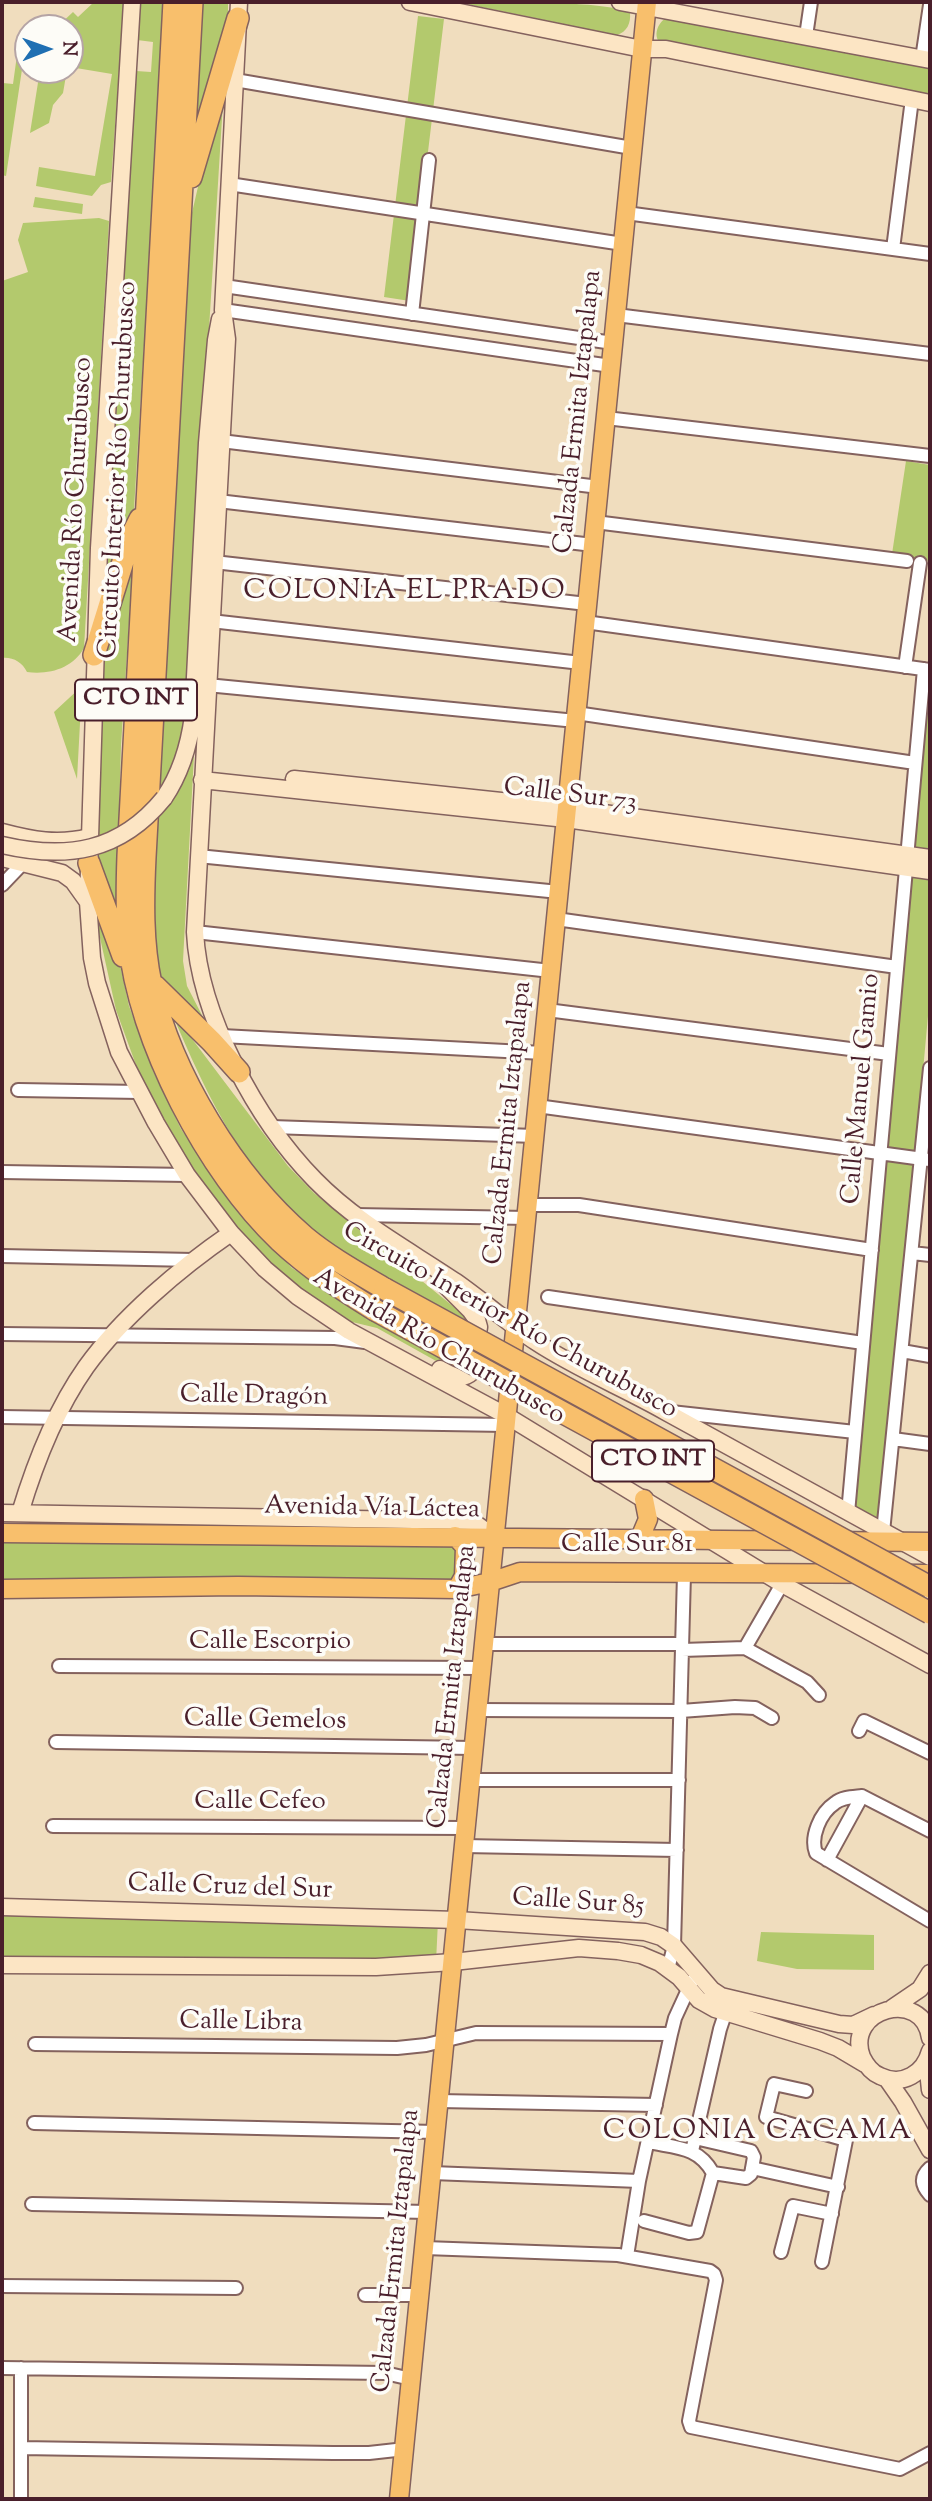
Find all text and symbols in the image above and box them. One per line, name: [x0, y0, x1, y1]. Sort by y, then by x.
north arrow: [14, 14, 84, 84]
text: N: [55, 41, 82, 56]
street label: Calzada Ermita Iztapalapa: [550, 269, 610, 555]
street label: Circuito Interior Río Churubusco: [95, 281, 145, 659]
street label: Avenida Río Churubusco: [55, 356, 101, 644]
district label: COLONIA EL PRADO: [245, 576, 565, 610]
road number: CTO INT: [75, 680, 197, 720]
street label: Calle Sur 73: [502, 773, 638, 821]
street label: Calle Manuel Gamio: [837, 972, 889, 1206]
street label: Calzada Ermita Iztapalapa: [480, 980, 540, 1266]
street label: Circuito Interior Río Churubusco: [336, 1217, 682, 1427]
street label: Avenida Río Churubusco: [306, 1263, 570, 1433]
street label: Calle Dragón: [179, 1381, 329, 1415]
road number: CTO INT: [592, 1441, 714, 1482]
street label: Avenida Vía Láctea: [264, 1493, 480, 1527]
street label: Calle Sur 81: [561, 1531, 693, 1563]
street label: Calzada Ermita Iztapalapa: [424, 1544, 484, 1830]
street label: Calle Escorpio: [189, 1628, 351, 1660]
street label: Calle Gemelos: [183, 1705, 347, 1739]
street label: Calle Cefeo: [194, 1788, 326, 1820]
street label: Calle Cruz del Sur: [127, 1870, 333, 1908]
street label: Calle Sur 85: [511, 1884, 645, 1924]
street label: Calle Libra: [179, 2007, 303, 2041]
street label: Calzada Ermita Iztapalapa: [368, 2108, 428, 2394]
district label: COLONIA CACAMA: [605, 2116, 911, 2150]

